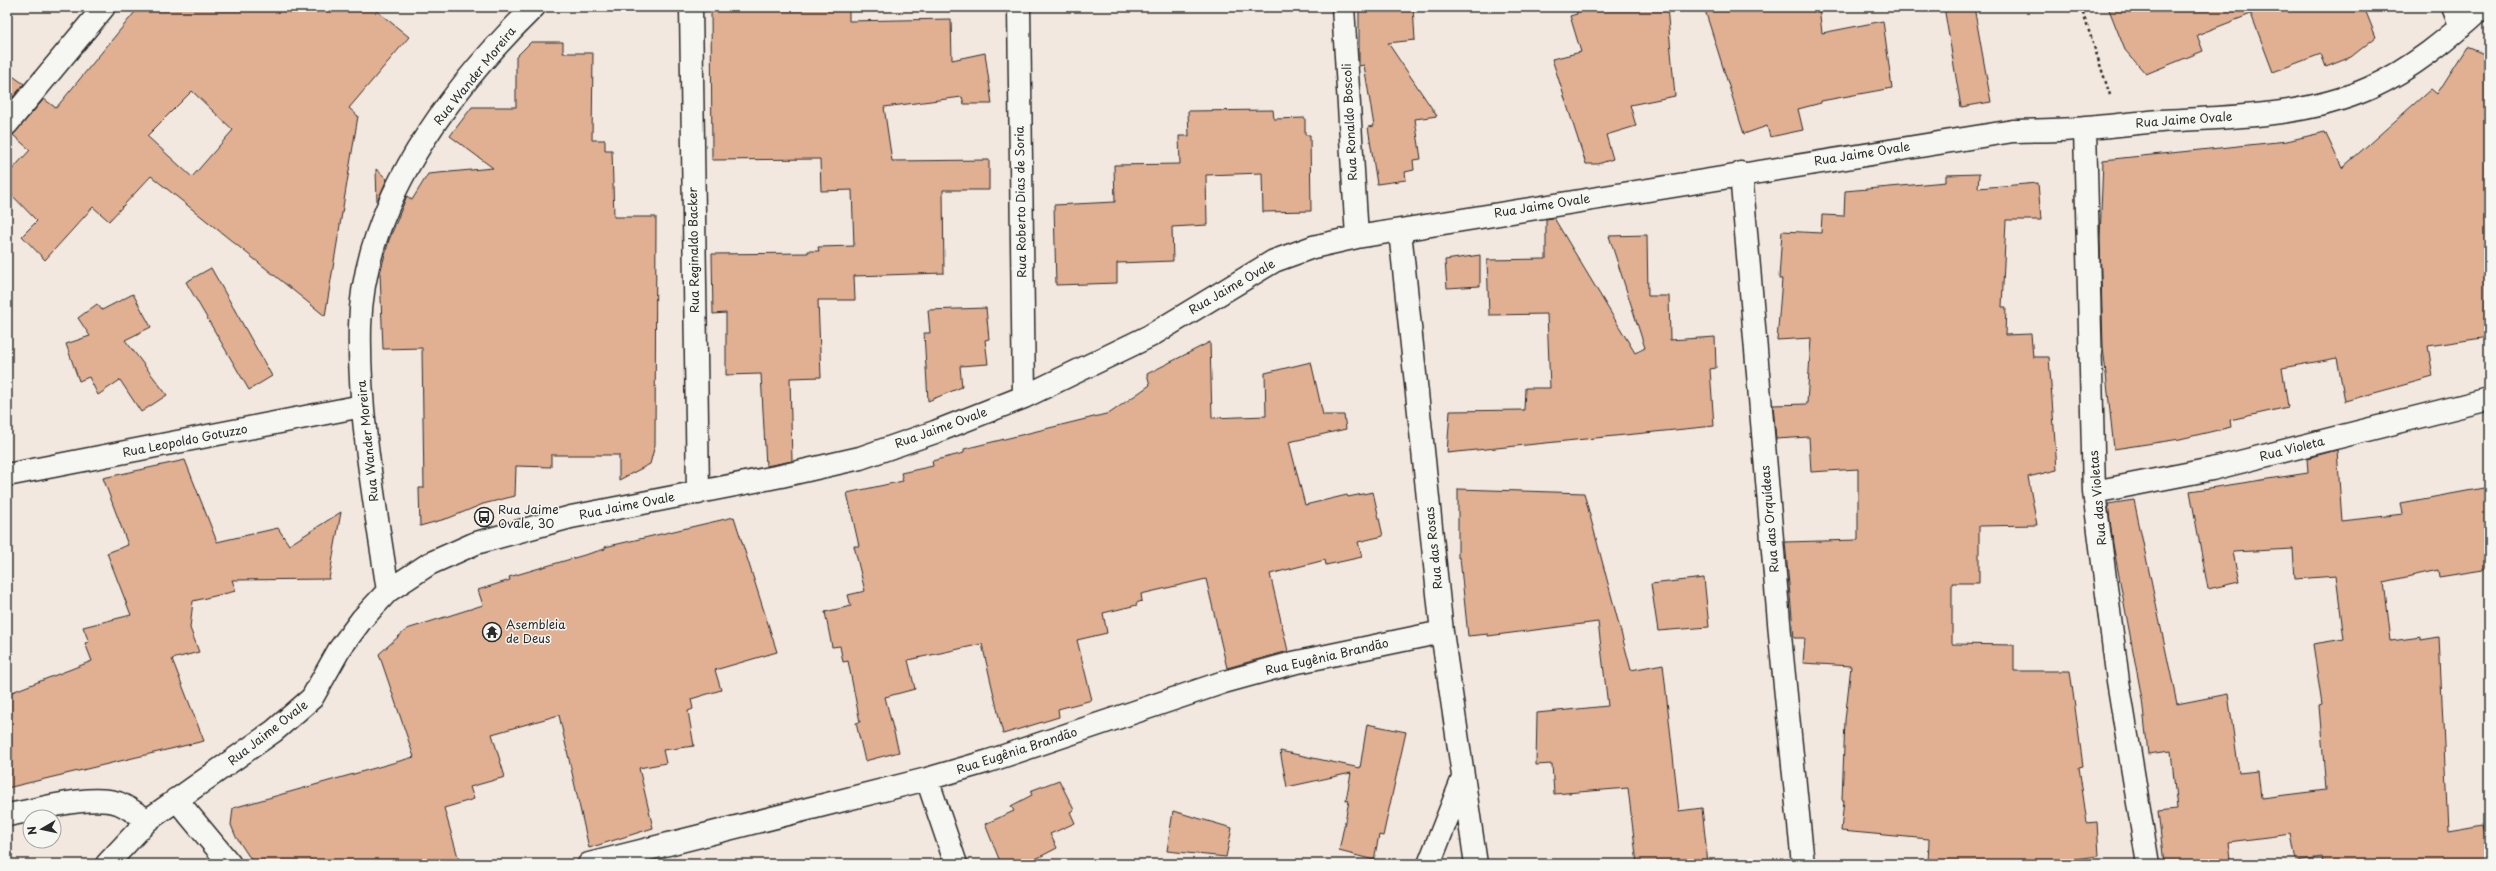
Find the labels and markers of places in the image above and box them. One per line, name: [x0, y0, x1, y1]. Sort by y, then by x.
place label: Rua Jaime Ovale, 30: [498, 500, 559, 532]
bus stop icon: Rua Jaime Ovale, 30: [473, 506, 495, 528]
place label: Asembleia de Deus: [506, 615, 566, 647]
temple icon: Asembleia de Deus: [481, 621, 503, 643]

